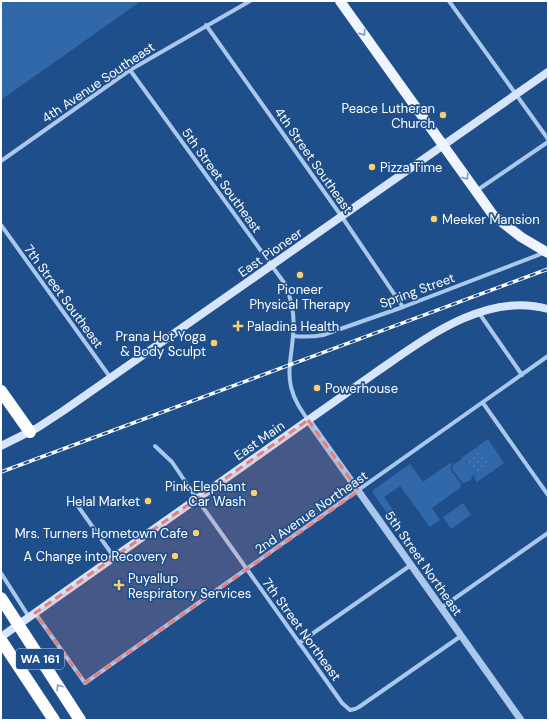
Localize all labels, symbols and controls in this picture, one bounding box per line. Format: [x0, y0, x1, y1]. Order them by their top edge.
one-way arrow [358, 28, 365, 35]
street label: 4th Avenue Southeast [39, 38, 158, 127]
place label: Peace Lutheran Church [342, 100, 435, 132]
street label: 4th Street Southeast [271, 104, 356, 216]
marker: Peace Lutheran Church [438, 110, 448, 120]
street label: 5th Street Southeast [178, 125, 265, 236]
place label: Pizza Time [380, 159, 442, 176]
marker: Pizza Time [367, 162, 377, 172]
one-way arrow [461, 173, 468, 180]
place label: Meeker Mansion [442, 211, 540, 228]
marker: Meeker Mansion [429, 214, 439, 224]
street label: East Pioneer [235, 224, 306, 281]
street label: 7th Street Southeast [20, 241, 107, 352]
street label: Spring Street [377, 269, 457, 312]
marker: Pioneer Physical Therapy [295, 270, 305, 280]
place label: Pioneer Physical Therapy [249, 281, 351, 313]
place label: Paladina Health [247, 318, 339, 335]
marker: Paladina Health [232, 320, 244, 332]
place label: Prana Hot Yoga & Body Sculpt [116, 328, 206, 360]
marker: Prana Hot Yoga & Body Sculpt [209, 338, 219, 348]
place label: Powerhouse [325, 380, 398, 397]
marker: Powerhouse [312, 383, 322, 393]
street label: East Main [231, 417, 288, 464]
street label: 2nd Avenue Northeast [252, 467, 371, 558]
place label: Pink Elephant Car Wash [165, 478, 246, 510]
marker: Pink Elephant Car Wash [249, 488, 259, 498]
place label: Helal Market [66, 493, 140, 510]
marker: Helal Market [143, 496, 153, 506]
street label: 5th Street Northeast [381, 508, 466, 619]
place label: Mrs. Turners Hometown Cafe [15, 525, 188, 542]
marker: Mrs. Turners Hometown Cafe [191, 528, 201, 538]
place label: A Change into Recovery [24, 548, 167, 565]
marker: A Change into Recovery [170, 551, 180, 561]
place label: Puyallup Respiratory Services [128, 570, 251, 602]
street label: 7th Street Northeast [259, 574, 345, 684]
marker: Puyallup Respiratory Services [113, 579, 125, 591]
road number: WA 161 [16, 649, 64, 669]
one-way arrow [56, 684, 64, 691]

